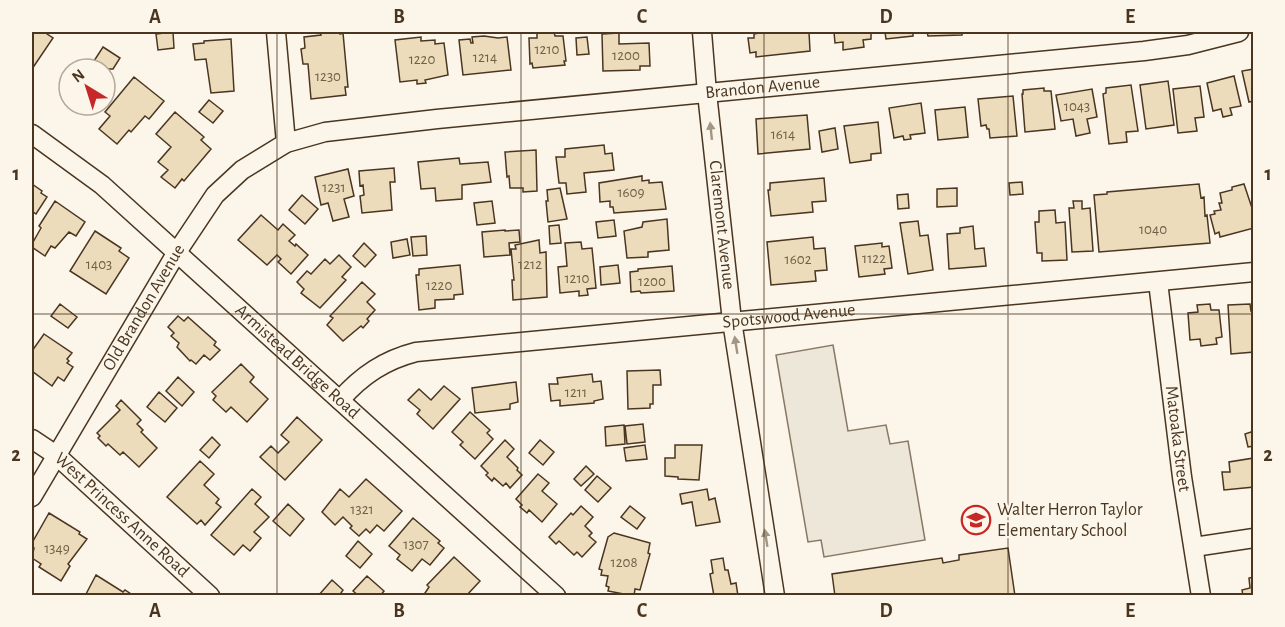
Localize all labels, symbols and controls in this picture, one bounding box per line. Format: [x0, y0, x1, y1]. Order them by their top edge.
text: A [149, 7, 161, 27]
text: B [393, 7, 405, 27]
text: C [637, 7, 648, 27]
text: D [879, 7, 893, 27]
text: E [1125, 7, 1135, 27]
house number: 1210 [534, 42, 560, 57]
house number: 1200 [612, 48, 640, 63]
house number: 1214 [473, 50, 497, 65]
house number: 1220 [409, 52, 435, 67]
north arrow [57, 57, 117, 117]
text: N [69, 66, 88, 86]
house number: 1230 [315, 69, 341, 84]
street label: Brandon Avenue [704, 73, 821, 102]
house number: 1043 [1064, 99, 1090, 114]
one-way arrow [706, 121, 716, 140]
house number: 1614 [771, 127, 795, 142]
street label: Claremont Avenue [705, 160, 737, 290]
text: 1 [12, 164, 20, 184]
text: 1 [1264, 164, 1272, 184]
house number: 1231 [322, 180, 346, 195]
house number: 1609 [617, 185, 645, 200]
house number: 1040 [1139, 222, 1167, 237]
street label: Old Brandon Avenue [100, 241, 188, 374]
house number: 1122 [862, 251, 886, 266]
house number: 1602 [785, 252, 812, 267]
house number: 1403 [86, 257, 112, 272]
house number: 1212 [518, 257, 542, 272]
house number: 1210 [564, 271, 590, 286]
house number: 1200 [638, 274, 666, 289]
house number: 1220 [426, 278, 452, 293]
street label: Armistead Bridge Road [232, 301, 363, 422]
street label: Spotswood Avenue [722, 301, 856, 332]
one-way arrow [731, 335, 740, 354]
house number: 1211 [565, 385, 587, 400]
street label: Matoaka Street [1162, 385, 1193, 493]
text: 2 [11, 445, 21, 465]
text: 2 [1263, 445, 1273, 465]
street label: West Princess Anne Road [51, 449, 192, 581]
place label: Walter Herron Taylor Elementary School [997, 501, 1143, 540]
house number: 1321 [350, 502, 374, 517]
school or university icon: Walter Herron Taylor Elementary School [960, 504, 992, 536]
one-way arrow [761, 528, 770, 547]
house number: 1307 [403, 537, 429, 552]
house number: 1349 [44, 541, 70, 556]
house number: 1208 [610, 555, 638, 570]
text: A [149, 601, 161, 621]
text: B [393, 601, 405, 621]
text: C [637, 601, 648, 621]
text: D [879, 601, 893, 621]
text: E [1125, 601, 1135, 621]

